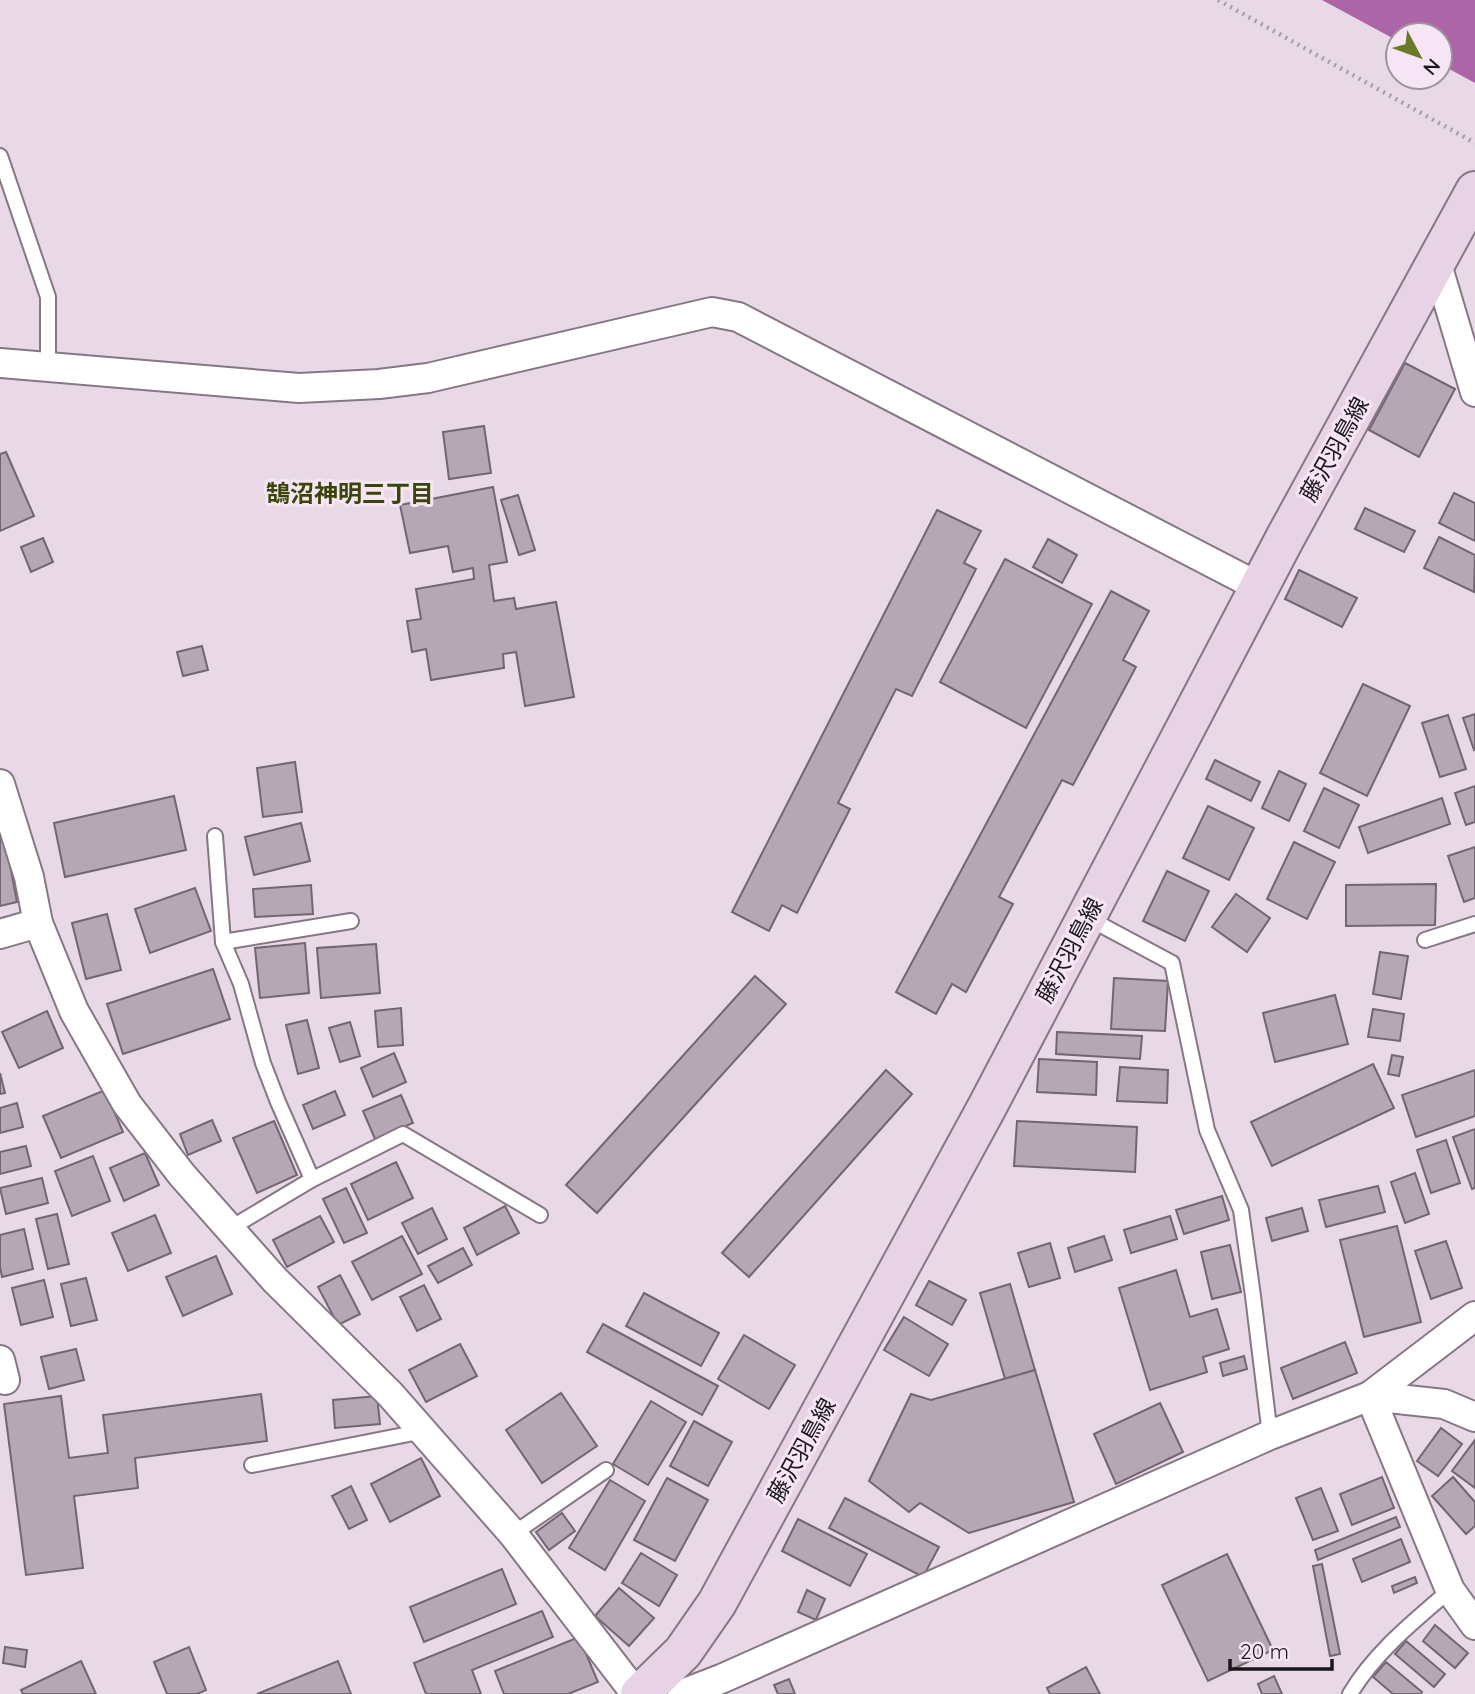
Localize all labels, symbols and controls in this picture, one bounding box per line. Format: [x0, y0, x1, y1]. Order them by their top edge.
north arrow [1384, 21, 1454, 91]
text: N [1418, 54, 1445, 80]
street label: 藤沢羽鳥線 [1293, 392, 1375, 506]
district label: 鵠沼神明三丁目 [266, 478, 434, 508]
street label: 藤沢羽鳥線 [1029, 892, 1109, 1008]
street label: 藤沢羽鳥線 [760, 1393, 842, 1507]
scale bar [1230, 1628, 1332, 1672]
text: 20 m [1240, 1638, 1289, 1664]

